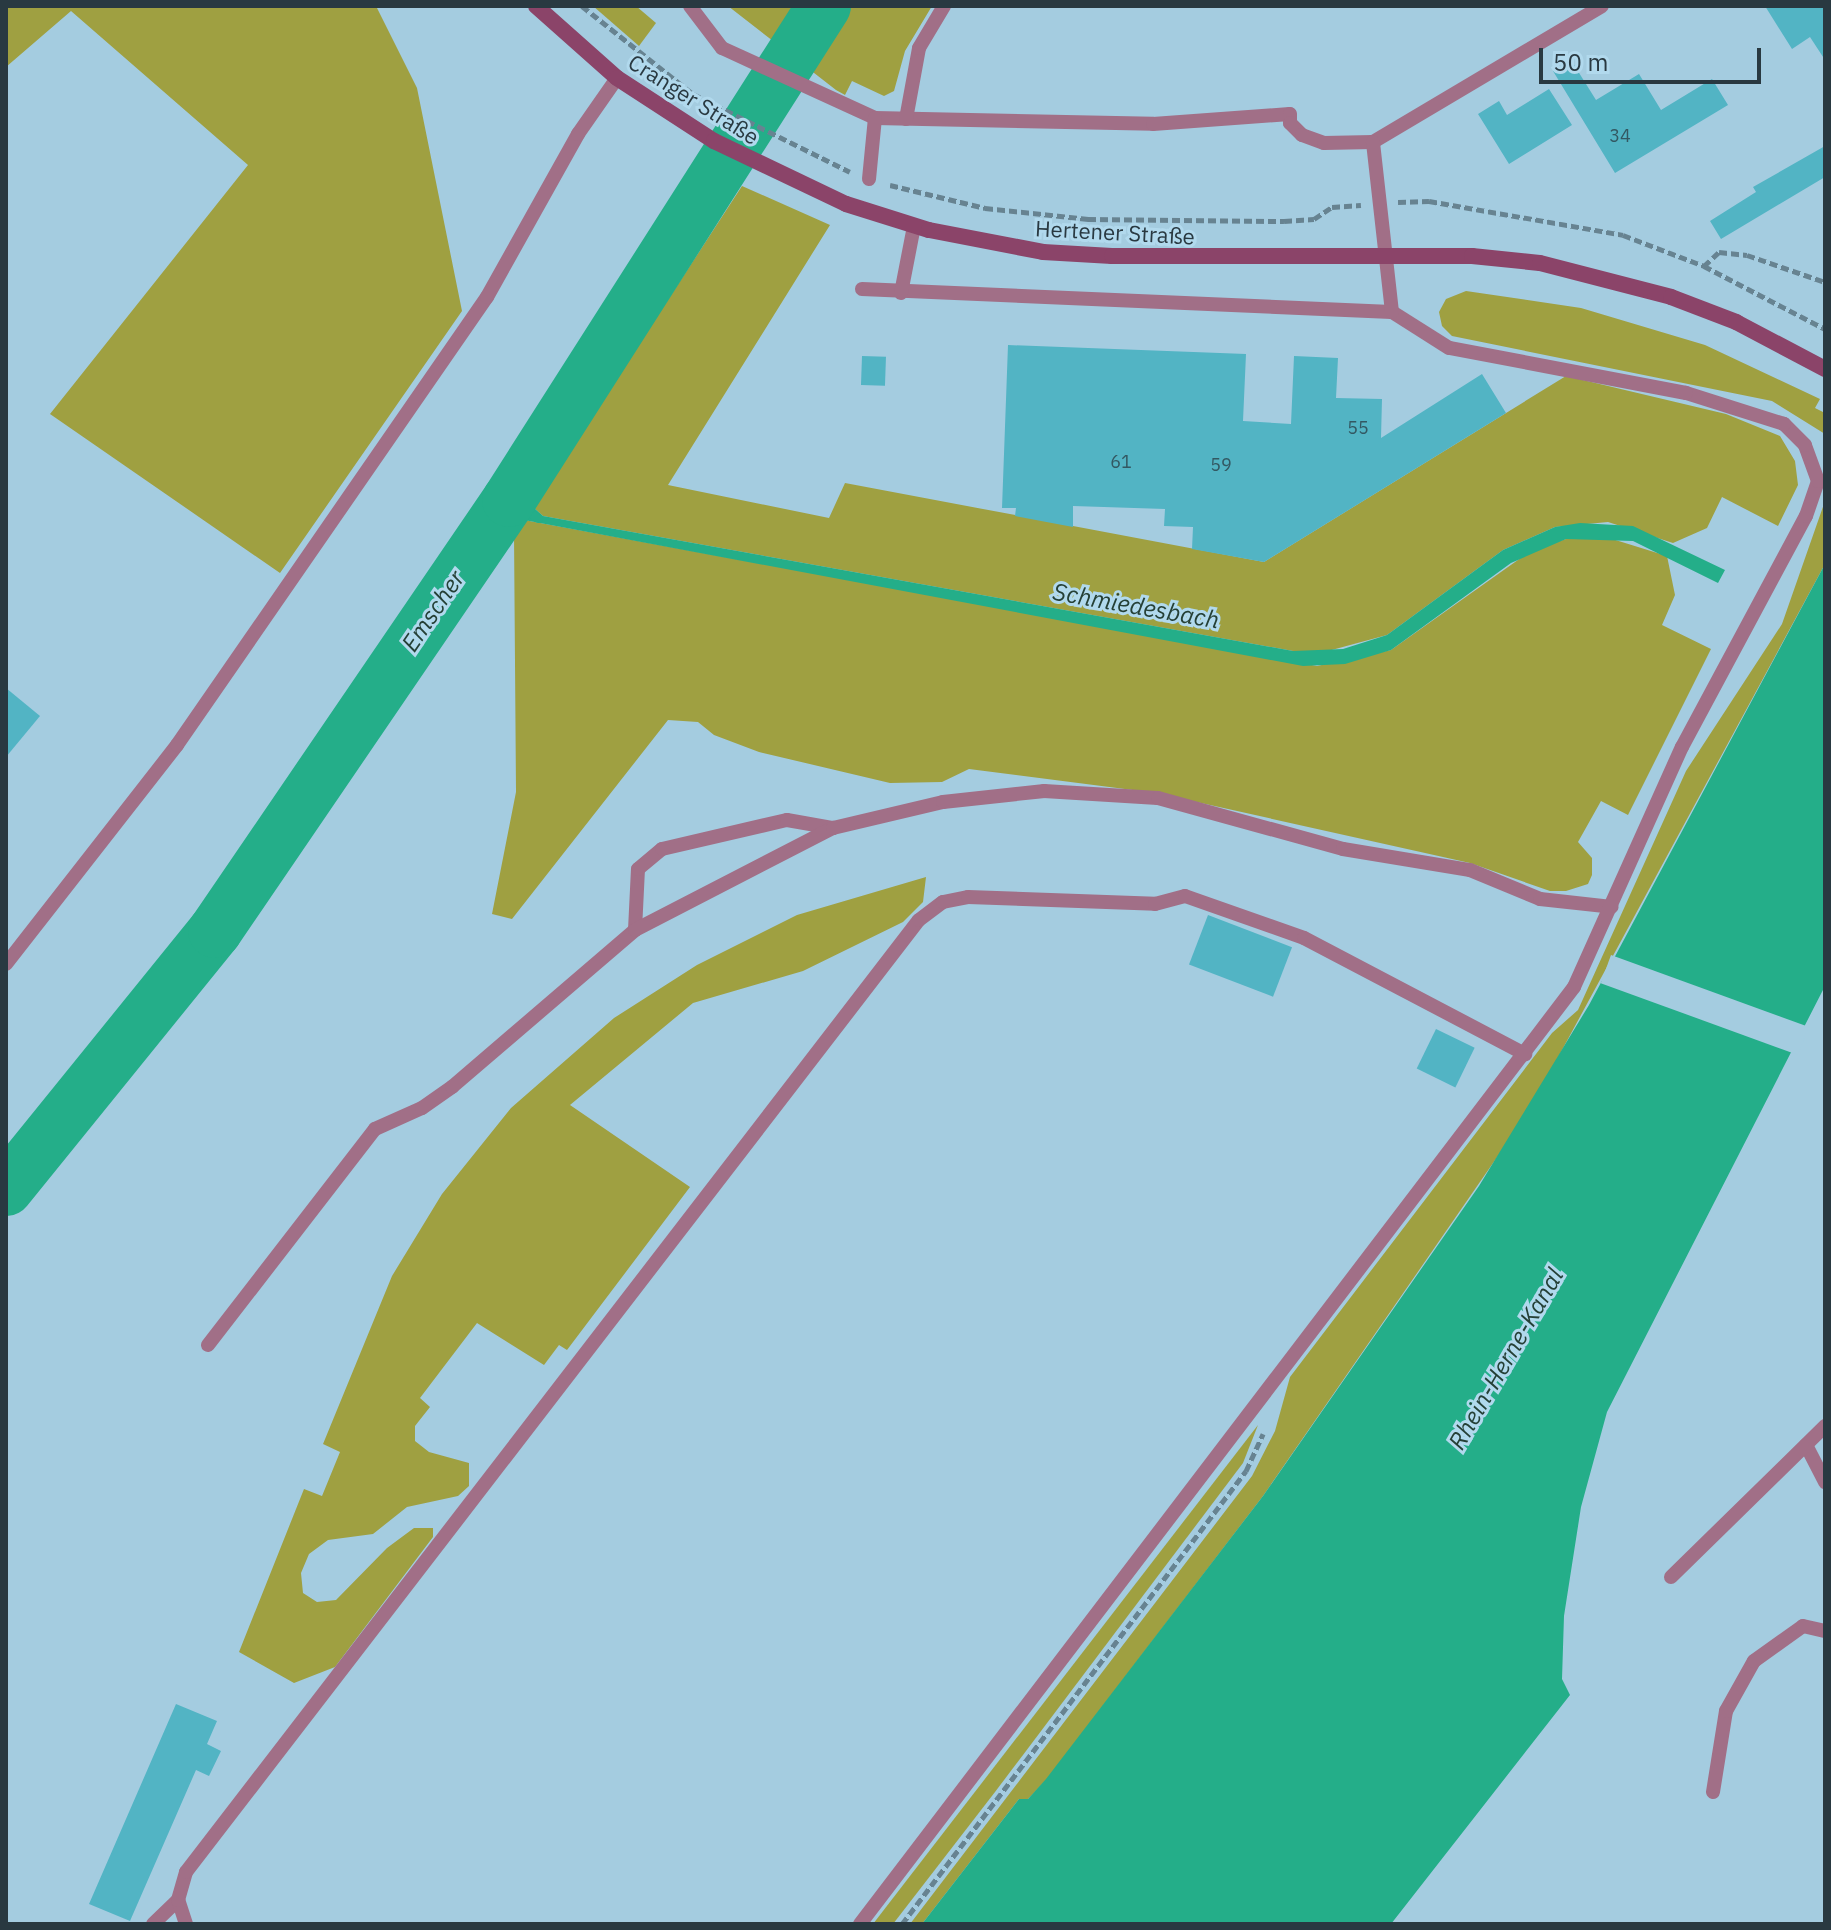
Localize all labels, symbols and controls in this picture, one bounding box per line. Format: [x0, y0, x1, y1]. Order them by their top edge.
scale bar [1543, 32, 1765, 82]
text: 50 m [1553, 46, 1608, 78]
street label: Cranger Straße [624, 48, 764, 150]
house number: 34 [1609, 125, 1631, 147]
street label: Hertener Straße [1035, 215, 1195, 249]
house number: 55 [1347, 417, 1369, 439]
house number: 61 [1110, 451, 1132, 473]
house number: 59 [1210, 454, 1232, 476]
water label: Emscher [395, 565, 471, 657]
water label: Schmiedesbach [1050, 577, 1222, 635]
water label: Rhein-Herne-Kanal [1442, 1263, 1570, 1455]

